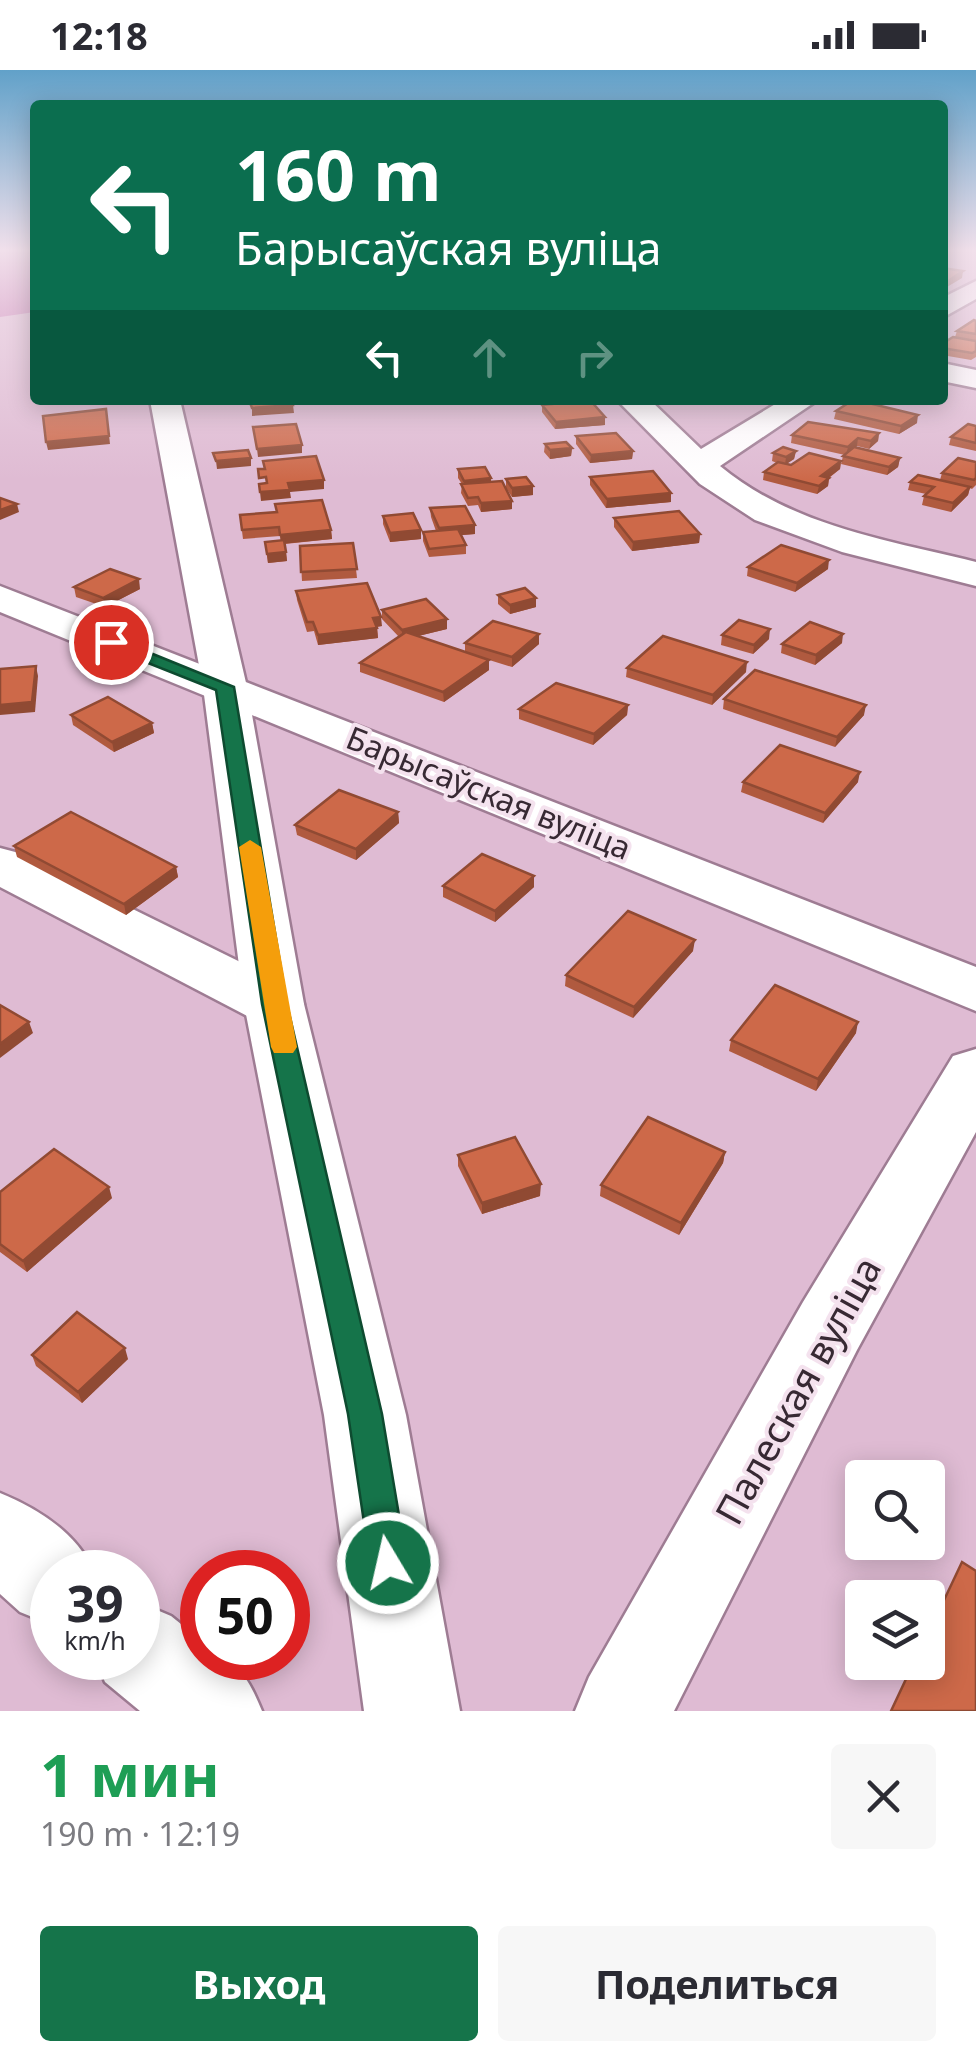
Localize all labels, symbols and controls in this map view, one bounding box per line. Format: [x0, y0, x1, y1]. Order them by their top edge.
text: 12:18 [50, 9, 148, 61]
text: 160 m [235, 126, 442, 222]
icon: left [70, 140, 200, 270]
text: Барысаўская вуліца [235, 217, 662, 278]
icon: left [357, 330, 412, 385]
icon: ahead [462, 330, 517, 385]
icon: right [567, 330, 622, 385]
pin [69, 600, 154, 685]
icon: arrive [84, 615, 139, 670]
street label: Барысаўская вуліца [340, 715, 638, 869]
street label: Палеская вуліца [702, 1247, 892, 1533]
map controls [845, 1460, 945, 1680]
button: search [845, 1460, 945, 1560]
position arrow [336, 1511, 440, 1615]
speed limit sign: 50 [180, 1550, 310, 1680]
text: 39 [66, 1569, 124, 1637]
button: layers [845, 1580, 945, 1680]
text: km/h [64, 1623, 126, 1657]
text: 1 мин [40, 1733, 220, 1815]
button: close [831, 1744, 936, 1849]
text: 190 m · 12:19 [40, 1812, 240, 1855]
button: Выход [40, 1926, 478, 2041]
button: Поделиться [498, 1926, 936, 2041]

